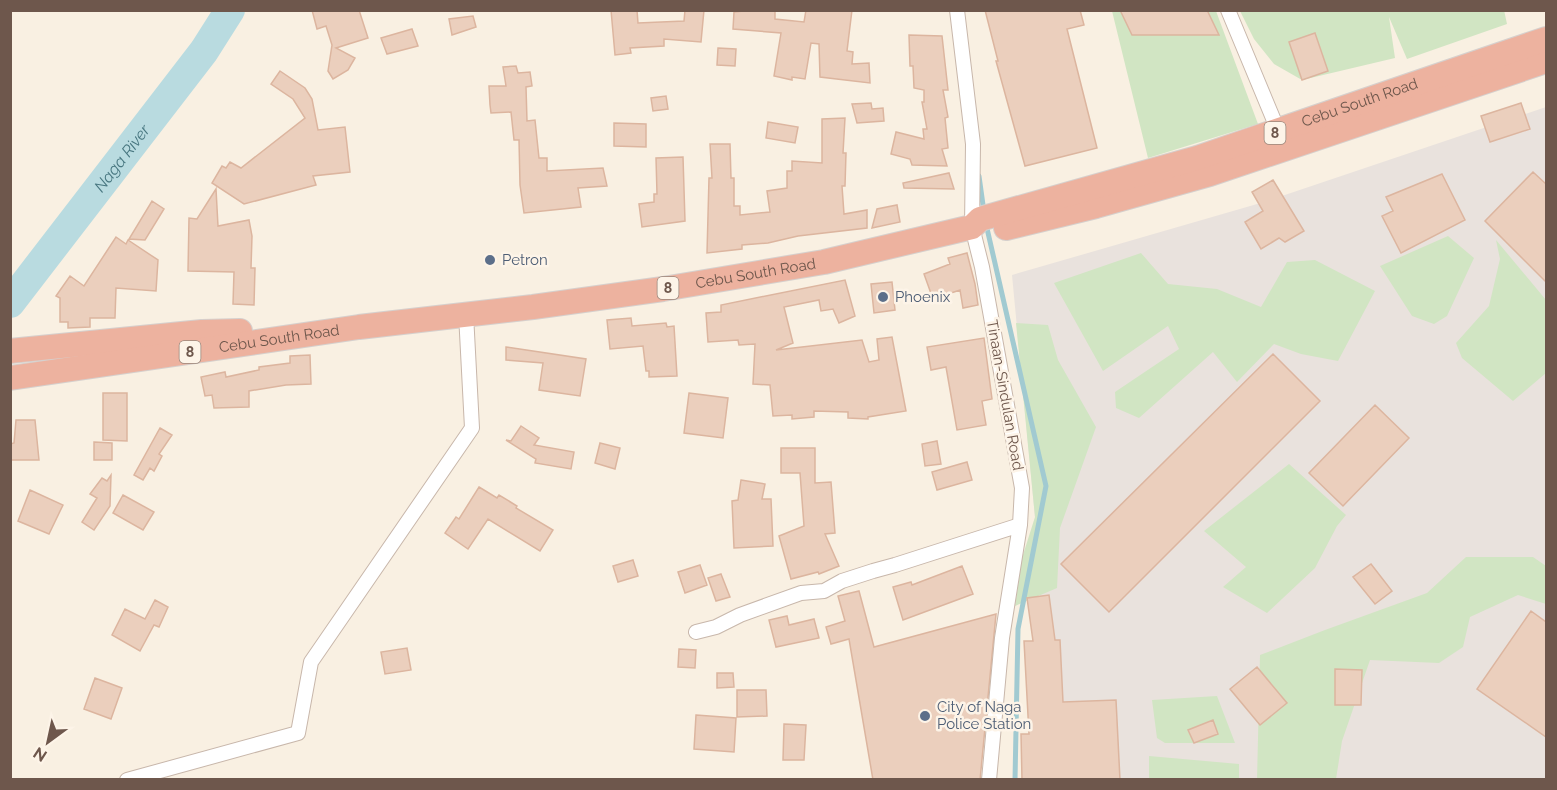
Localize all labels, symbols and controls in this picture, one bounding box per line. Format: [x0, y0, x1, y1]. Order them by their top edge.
street label: Cebu South Road [1299, 74, 1420, 131]
water label: Naga River [90, 120, 154, 195]
road number: 8 [1264, 122, 1286, 144]
place label: Petron [502, 251, 548, 269]
marker: Petron [483, 253, 497, 267]
street label: Cebu South Road [694, 255, 817, 292]
road number: 8 [658, 277, 678, 299]
place label: Phoenix [895, 288, 951, 306]
marker: Phoenix [876, 290, 890, 304]
street label: Tinaan-Sindulan Road [983, 318, 1027, 472]
street label: Cebu South Road [218, 321, 341, 356]
road number: 8 [180, 341, 201, 363]
place label: City of Naga Police Station [937, 698, 1031, 733]
marker: City of Naga Police Station [918, 709, 932, 723]
north arrow [18, 712, 78, 772]
text: N [30, 743, 50, 765]

